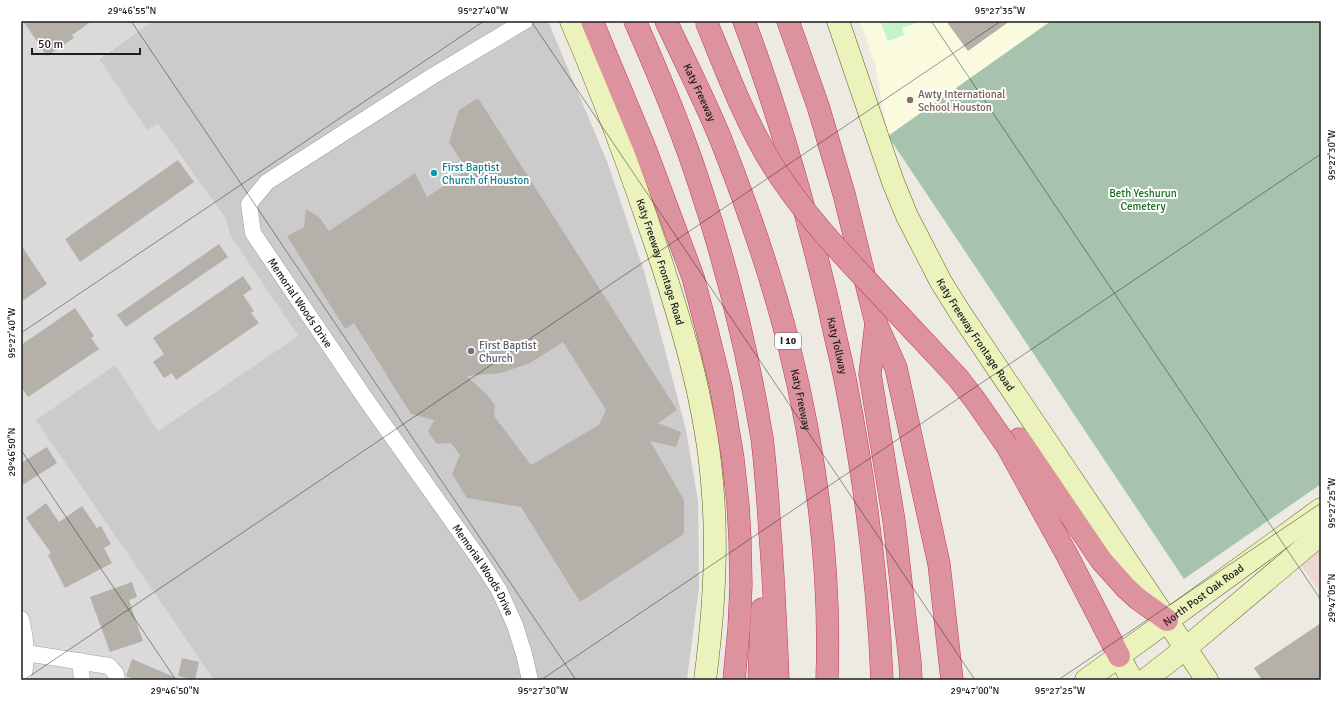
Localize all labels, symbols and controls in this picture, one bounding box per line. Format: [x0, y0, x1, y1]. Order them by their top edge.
text: 29°46'55"N [108, 5, 156, 17]
text: 95°27'40"W [458, 5, 509, 17]
text: 95°27'35"W [975, 5, 1026, 17]
scale bar [32, 30, 140, 56]
text: 50 m [38, 37, 63, 52]
street label: Katy Freeway [681, 61, 719, 124]
place label: Awty International School Houston [918, 88, 1006, 114]
marker: Awty International School Houston [905, 95, 915, 105]
text: 95°27'30"W [1326, 129, 1338, 180]
place label: First Baptist Church of Houston [442, 161, 529, 187]
marker: First Baptist Church of Houston [429, 168, 439, 178]
park label: Beth Yeshurun Cemetery [1109, 187, 1177, 213]
street label: Katy Freeway Frontage Road [634, 197, 687, 327]
street label: Memorial Woods Drive [265, 255, 335, 350]
street label: Katy Freeway Frontage Road [934, 276, 1017, 394]
text: 95°27'40"W [6, 307, 18, 358]
street label: Katy Tollway [825, 316, 851, 376]
road number: I 10 [775, 333, 801, 349]
place label: First Baptist Church [479, 339, 537, 365]
marker: First Baptist Church [466, 346, 476, 356]
street label: Katy Freeway [788, 368, 814, 432]
text: 29°46'50"N [6, 428, 18, 476]
text: 95°27'25"W [1326, 477, 1338, 528]
street label: Memorial Woods Drive [450, 521, 516, 618]
street label: North Post Oak Road [1160, 561, 1246, 628]
text: 29°47'05"N [1326, 574, 1338, 622]
text: 29°46'50"N [151, 685, 199, 697]
text: 95°27'30"W [518, 685, 569, 697]
text: 29°47'00"N [951, 685, 999, 697]
text: 95°27'25"W [1035, 685, 1086, 697]

